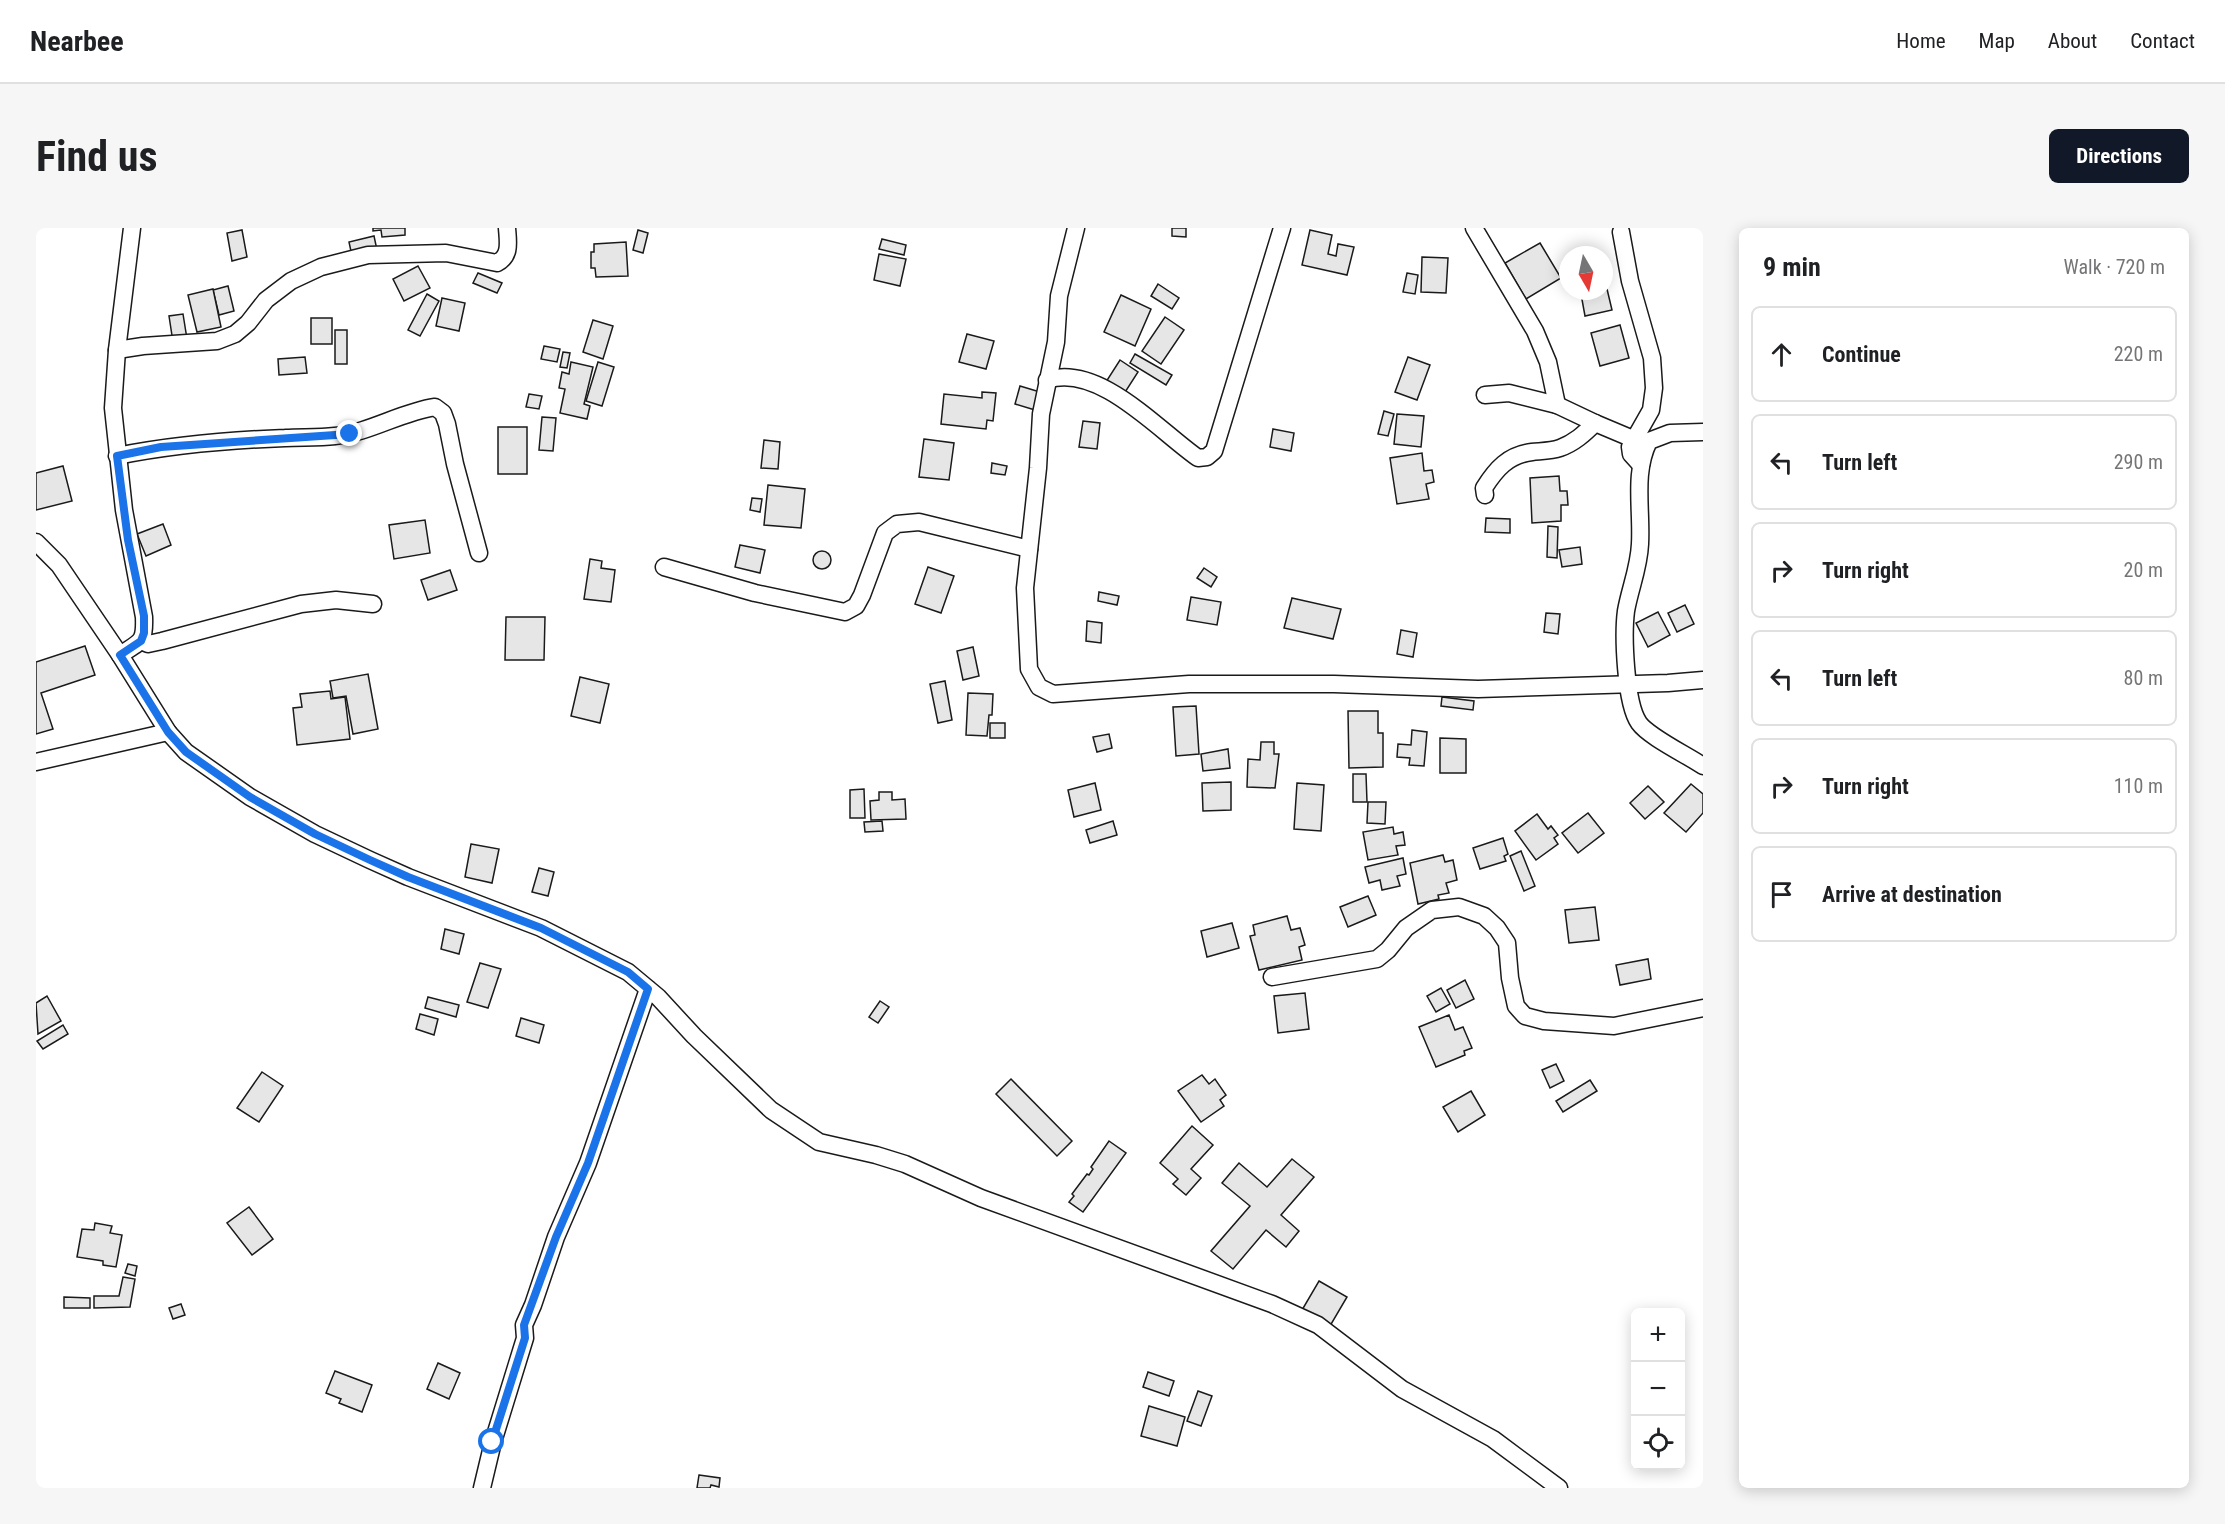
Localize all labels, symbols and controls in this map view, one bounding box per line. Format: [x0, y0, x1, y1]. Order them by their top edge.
text: Nearbee [30, 25, 124, 58]
text: Home [1896, 29, 1946, 53]
text: Map [1979, 29, 2015, 53]
text: About [2048, 29, 2097, 53]
text: Contact [2130, 29, 2195, 53]
button: Directions [2049, 129, 2189, 183]
text: Find us [36, 132, 157, 181]
north arrow [1559, 246, 1613, 300]
text: 9 min [1763, 252, 1821, 282]
text: Walk · 720 m [2064, 255, 2165, 279]
icon: ahead [1765, 338, 1798, 371]
text: Continue [1822, 342, 1901, 367]
text: 220 m [2114, 342, 2163, 366]
route end [336, 420, 362, 446]
icon: left [1765, 446, 1798, 479]
text: Turn left [1822, 450, 1897, 475]
text: 290 m [2114, 450, 2163, 474]
icon: right [1765, 554, 1798, 587]
text: Turn right [1822, 558, 1909, 583]
text: 20 m [2124, 558, 2163, 582]
icon: left [1765, 662, 1798, 695]
text: Turn left [1822, 666, 1897, 691]
text: 80 m [2124, 666, 2163, 690]
icon: right [1765, 770, 1798, 803]
text: Turn right [1822, 774, 1909, 799]
text: 110 m [2114, 774, 2163, 798]
icon: arrive [1765, 878, 1798, 911]
text: Arrive at destination [1822, 882, 2002, 907]
map controls [1631, 1308, 1685, 1470]
button: + [1631, 1308, 1685, 1362]
button: − [1631, 1362, 1685, 1416]
button: locate [1631, 1416, 1685, 1470]
route start [478, 1428, 504, 1454]

